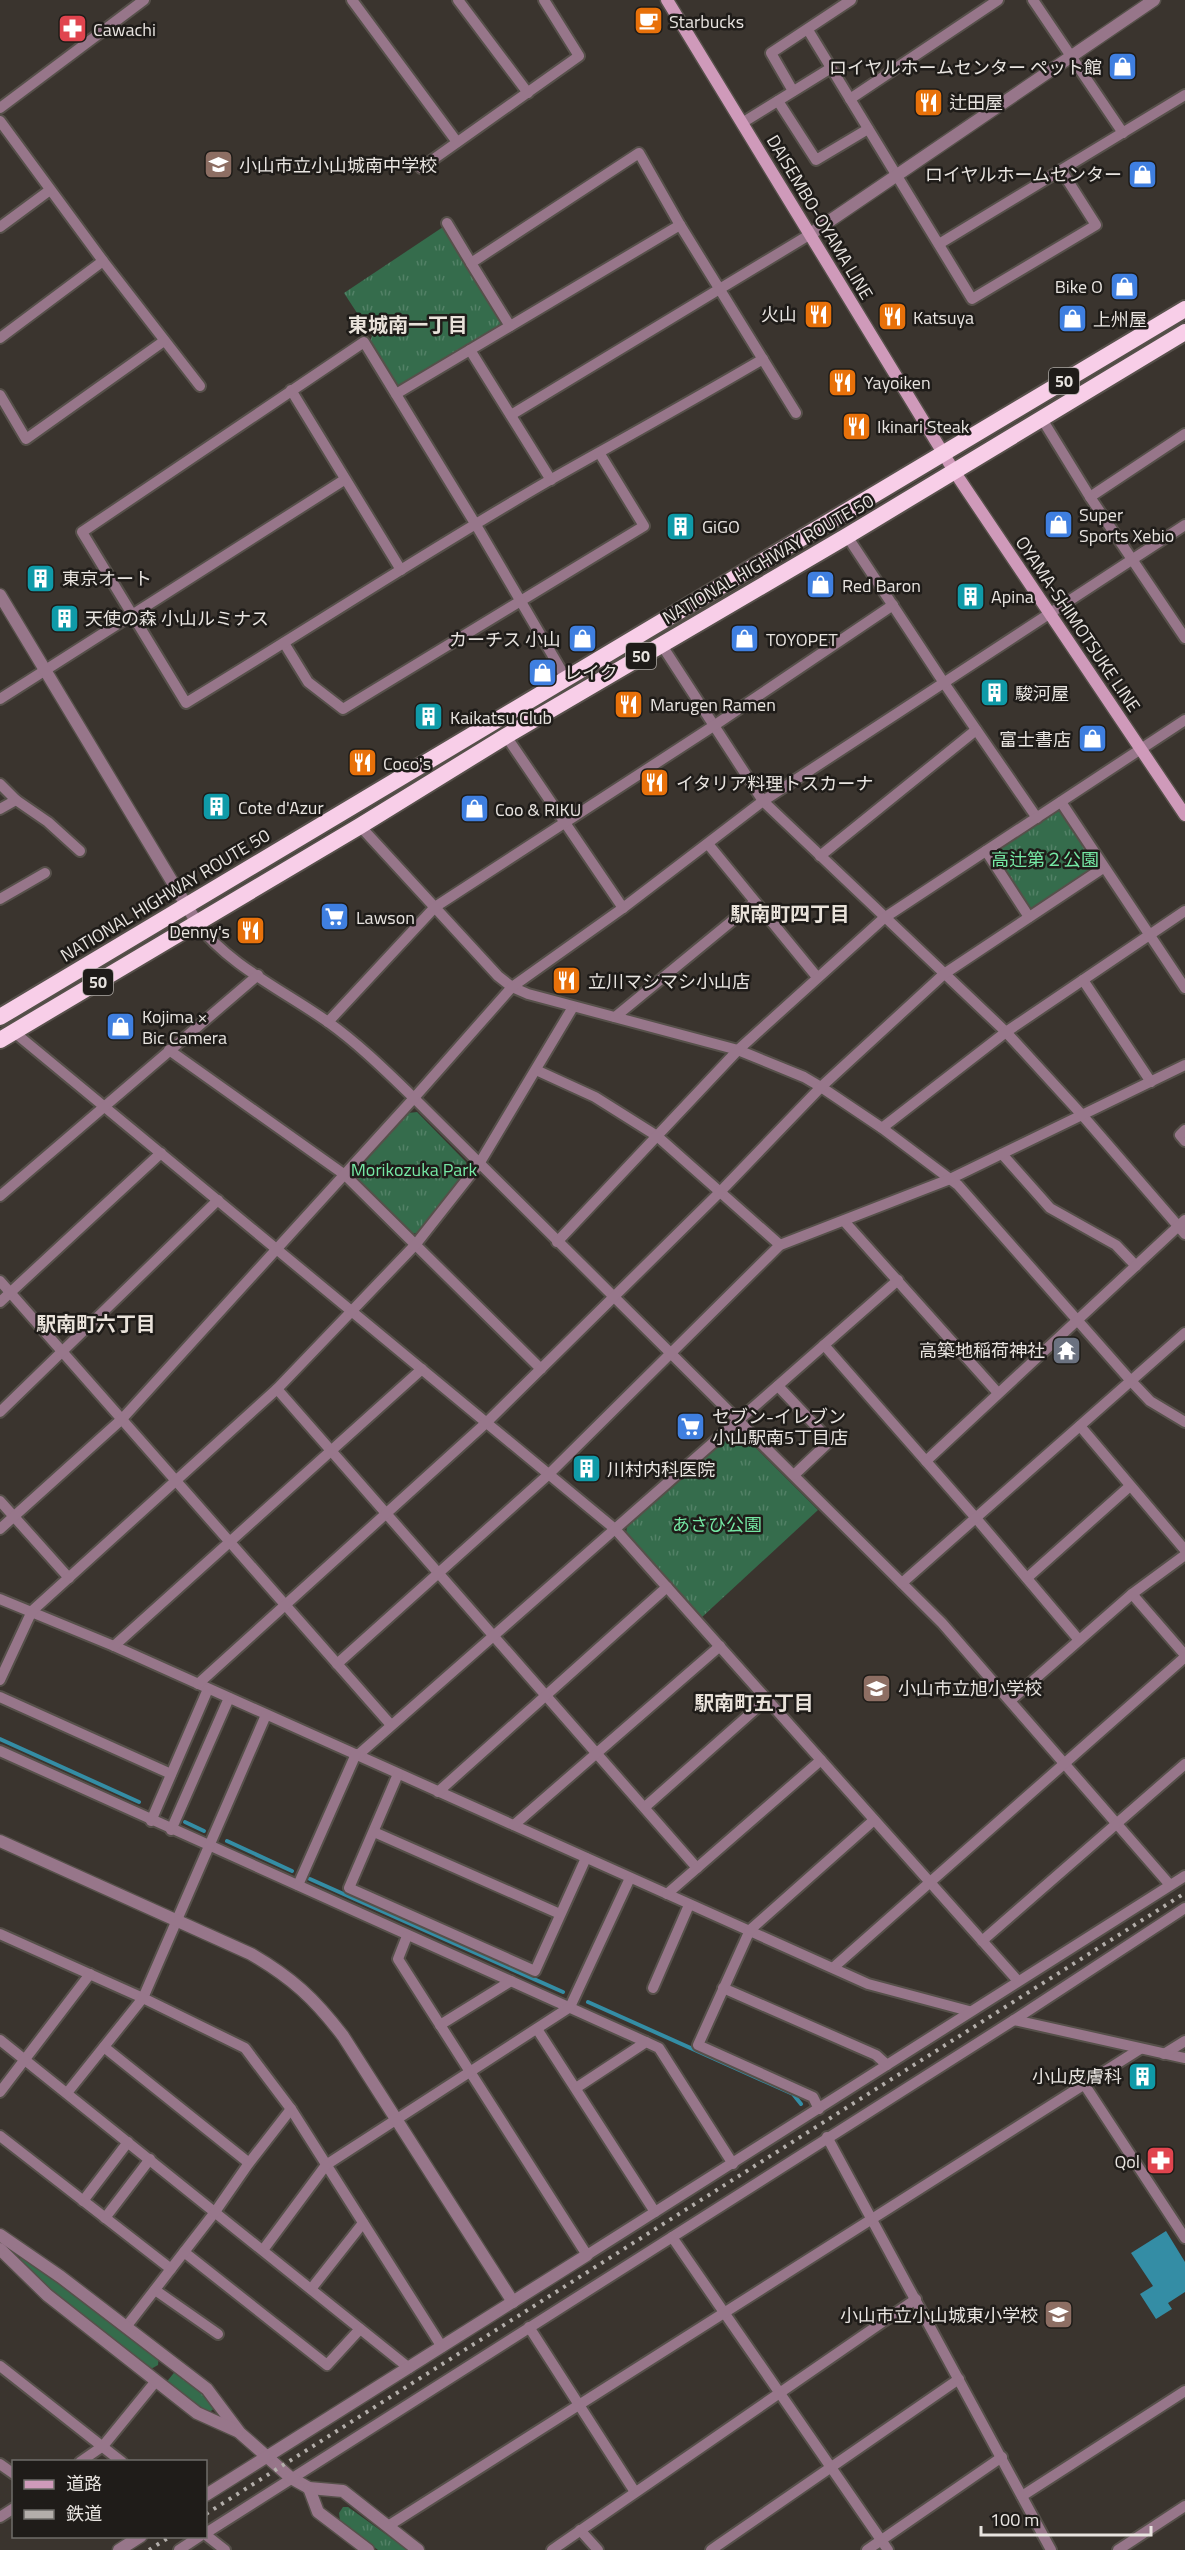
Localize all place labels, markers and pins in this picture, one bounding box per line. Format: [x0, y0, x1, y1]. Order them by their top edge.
cafe icon: Starbucks [632, 5, 664, 37]
place label: Starbucks [669, 8, 744, 35]
pharmacy icon: Cawachi [56, 13, 88, 45]
place label: Cawachi [93, 16, 156, 43]
shop icon: ロイヤルホームセンター ペット館 [1107, 51, 1139, 83]
place label: ロイヤルホームセンター ペット館 [829, 54, 1102, 81]
restaurant icon: 辻田屋 [912, 86, 944, 118]
place label: 辻田屋 [949, 89, 1003, 116]
school or university icon: 小山市立小山城南中学校 [202, 149, 234, 181]
place label: 小山市立小山城南中学校 [239, 152, 437, 179]
shop icon: ロイヤルホームセンター [1127, 158, 1159, 190]
place label: ロイヤルホームセンター [925, 161, 1122, 188]
shop icon: Bike O [1108, 270, 1140, 302]
place label: Bike O [1055, 273, 1103, 300]
restaurant icon: 火山 [802, 298, 834, 330]
place label: 火山 [761, 301, 797, 328]
restaurant icon: Katsuya [876, 301, 908, 333]
shop icon: 上州屋 [1056, 303, 1088, 335]
place label: Katsuya [913, 304, 974, 331]
place label: 上州屋 [1093, 306, 1147, 333]
restaurant icon: Yayoiken [827, 366, 859, 398]
place label: Yayoiken [864, 369, 931, 396]
restaurant icon: Ikinari Steak [840, 410, 872, 442]
place label: Ikinari Steak [877, 413, 970, 440]
place label: Super Sports Xebio [1079, 501, 1174, 549]
shop icon: Super Sports Xebio [1042, 508, 1074, 540]
building icon: GiGO [665, 510, 697, 542]
place label: GiGO [702, 513, 740, 540]
building icon: 東京オート [25, 562, 57, 594]
place label: 東京オート [62, 565, 152, 592]
shop icon: Red Baron [805, 569, 837, 601]
place label: Red Baron [842, 572, 921, 599]
building icon: Apina [954, 580, 986, 612]
place label: Apina [991, 583, 1034, 610]
building icon: 天使の森 小山ルミナス [48, 602, 80, 634]
place label: 天使の森 小山ルミナス [85, 605, 269, 632]
shop icon: カーチス 小山 [566, 623, 598, 655]
shop icon: TOYOPET [729, 623, 761, 655]
place label: カーチス 小山 [449, 626, 561, 653]
place label: TOYOPET [766, 626, 838, 653]
shop icon: レイク [527, 656, 559, 688]
place label: レイク [564, 659, 618, 686]
building icon: 駿河屋 [978, 677, 1010, 709]
place label: 駿河屋 [1015, 680, 1069, 707]
restaurant icon: Marugen Ramen [613, 688, 645, 720]
place label: Marugen Ramen [650, 691, 776, 718]
building icon: Kaikatsu Club [413, 701, 445, 733]
place label: Kaikatsu Club [450, 704, 552, 731]
shop icon: 富士書店 [1076, 723, 1108, 755]
place label: 富士書店 [999, 726, 1071, 753]
restaurant icon: Coco's [346, 747, 378, 779]
place label: Coco's [383, 750, 431, 777]
restaurant icon: イタリア料理トスカーナ [639, 767, 671, 799]
place label: イタリア料理トスカーナ [676, 770, 873, 797]
building icon: Cote d'Azur [201, 791, 233, 823]
shop icon: Coo & RIKU [458, 793, 490, 825]
place label: Cote d'Azur [238, 794, 324, 821]
place label: Coo & RIKU [495, 796, 581, 823]
supermarket icon: Lawson [319, 901, 351, 933]
place label: Lawson [356, 904, 415, 931]
restaurant icon: Denny's [235, 915, 267, 947]
place label: Denny's [169, 918, 230, 945]
restaurant icon: 立川マシマシ小山店 [551, 965, 583, 997]
place label: 立川マシマシ小山店 [588, 968, 750, 995]
place label: Kojima × Bic Camera [142, 1003, 227, 1051]
shop icon: Kojima × Bic Camera [105, 1010, 137, 1042]
temple icon: 高築地稲荷神社 [1050, 1334, 1082, 1366]
place label: 高築地稲荷神社 [919, 1337, 1045, 1364]
place label: セブン-イレブン 小山駅南5丁目店 [712, 1403, 848, 1451]
supermarket icon: セブン-イレブン 小山駅南5丁目店 [675, 1410, 707, 1442]
building icon: 川村内科医院 [570, 1453, 602, 1485]
place label: 川村内科医院 [607, 1456, 715, 1483]
school or university icon: 小山市立旭小学校 [861, 1672, 893, 1704]
place label: 小山市立旭小学校 [898, 1675, 1042, 1702]
building icon: 小山皮膚科 [1127, 2060, 1159, 2092]
place label: 小山皮膚科 [1032, 2063, 1122, 2090]
pharmacy icon: Qol [1145, 2145, 1177, 2177]
place label: Qol [1114, 2148, 1140, 2175]
school or university icon: 小山市立小山城東小学校 [1043, 2299, 1075, 2331]
place label: 小山市立小山城東小学校 [840, 2302, 1038, 2329]

